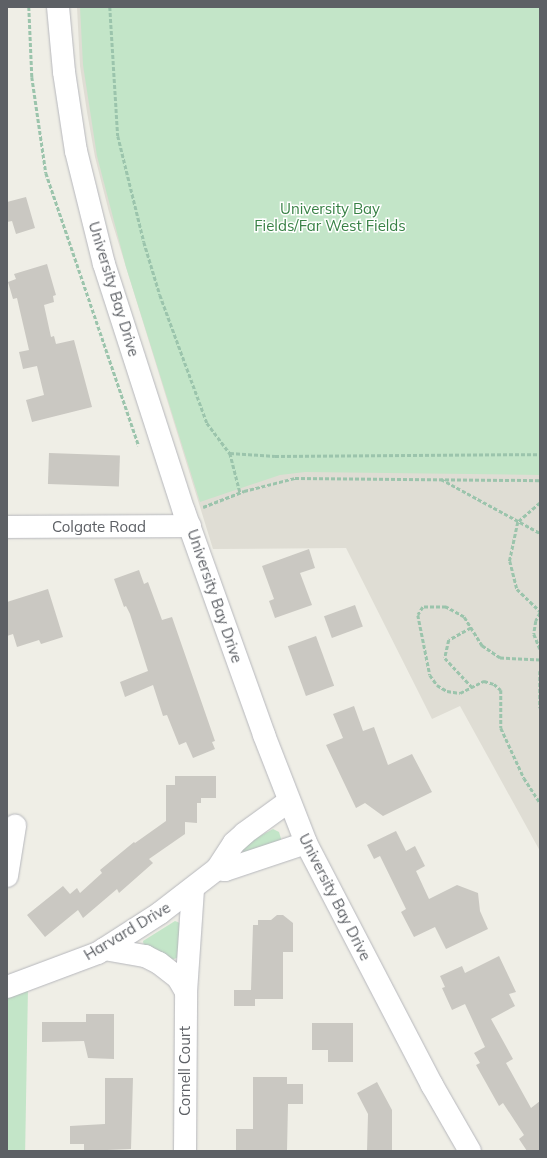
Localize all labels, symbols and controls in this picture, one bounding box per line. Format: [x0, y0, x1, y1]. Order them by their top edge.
park label: University Bay Fields/Far West Fields [254, 199, 406, 234]
street label: University Bay Drive [85, 219, 143, 359]
street label: Colgate Road [52, 518, 146, 536]
street label: University Bay Drive [184, 527, 246, 665]
street label: University Bay Drive [295, 830, 375, 964]
street label: Harvard Drive [80, 898, 174, 964]
street label: Cornell Court [176, 1026, 194, 1116]

